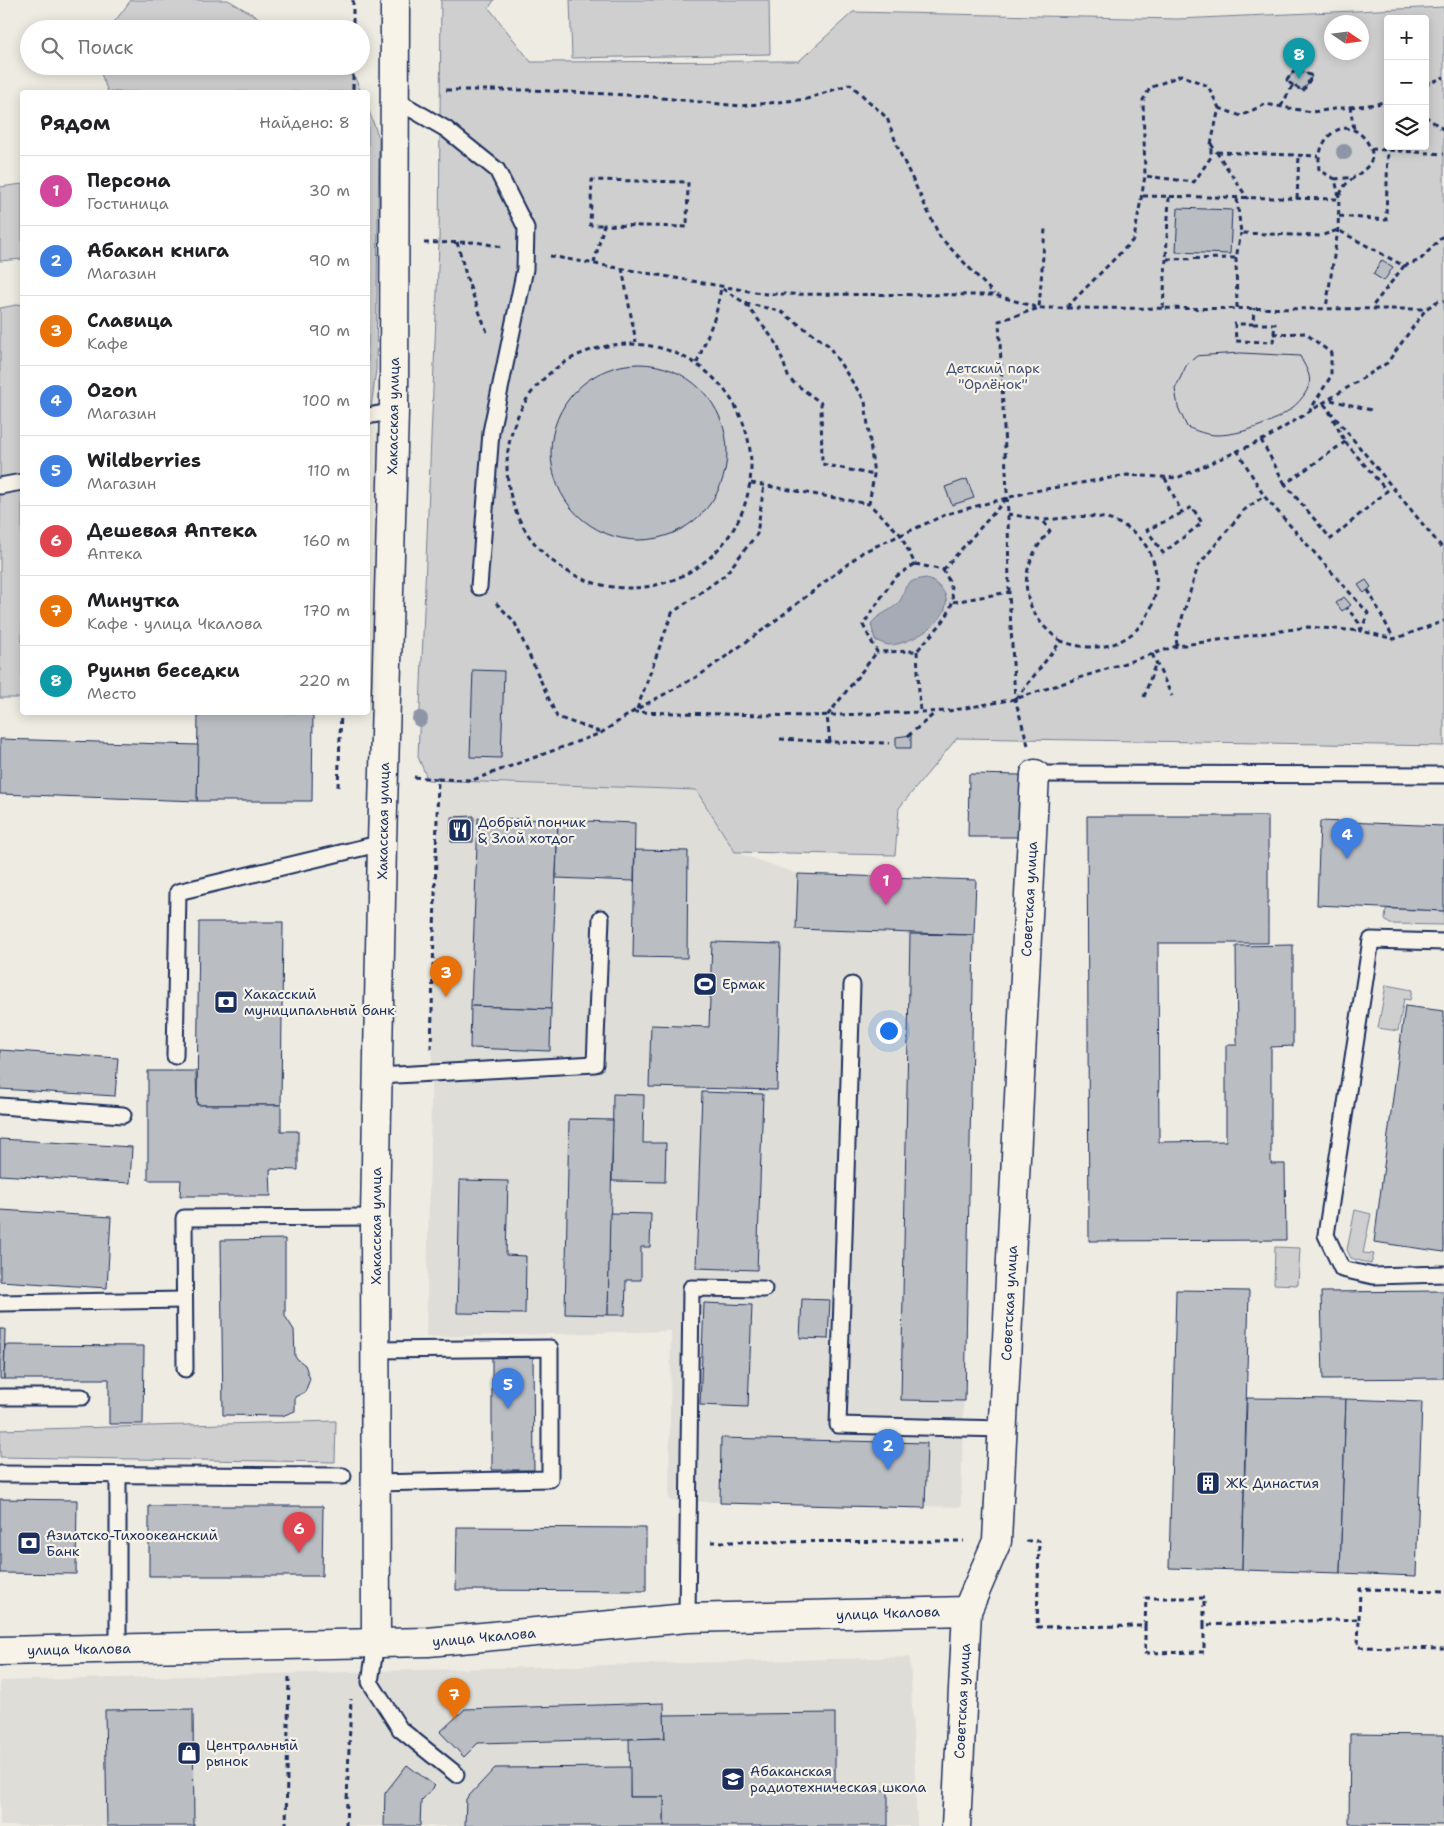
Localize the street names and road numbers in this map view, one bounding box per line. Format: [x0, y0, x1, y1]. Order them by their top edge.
street label: Хакасская улица [383, 357, 403, 475]
street label: Хакасская улица [373, 762, 393, 880]
street label: Советская улица [1017, 840, 1041, 957]
street label: Хакасская улица [367, 1167, 385, 1285]
street label: Советская улица [997, 1244, 1021, 1361]
street label: улица Чкалова [836, 1602, 940, 1624]
street label: улица Чкалова [432, 1623, 537, 1650]
street label: улица Чкалова [27, 1639, 131, 1659]
street label: Советская улица [950, 1642, 974, 1759]

